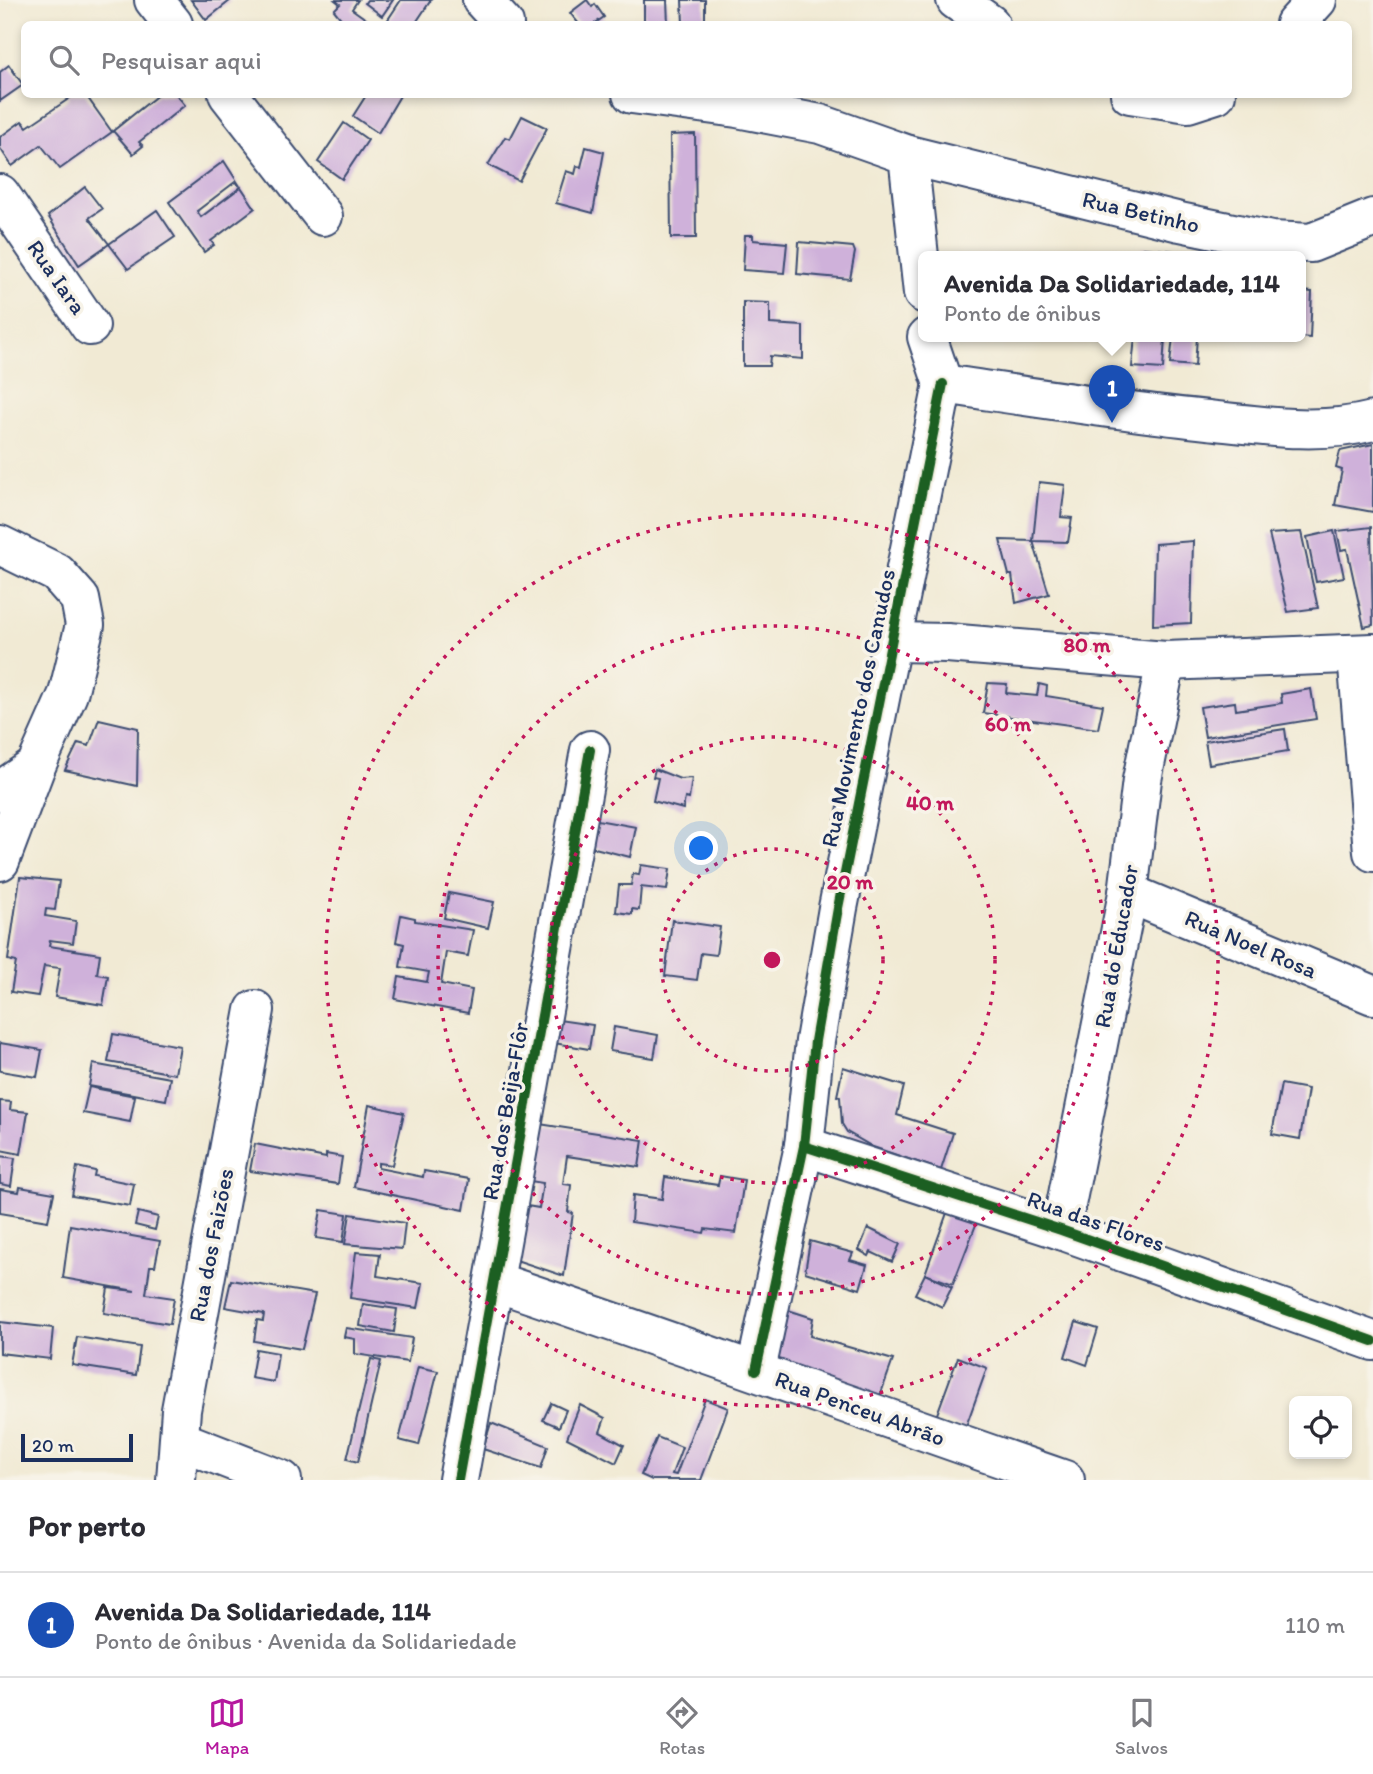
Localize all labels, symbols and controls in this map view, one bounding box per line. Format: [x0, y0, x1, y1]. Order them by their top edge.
search box [21, 21, 1352, 98]
icon: search [45, 41, 83, 79]
text: Pesquisar aqui [101, 44, 262, 76]
street label: Rua Betinho [1080, 185, 1202, 239]
street label: Rua Iara [21, 234, 93, 320]
popup [918, 251, 1306, 342]
text: Avenida Da Solidariedade, 114 [944, 267, 1280, 299]
text: Ponto de ônibus [944, 299, 1101, 327]
pin: 1 [1089, 365, 1135, 423]
street label: Rua Movimento dos Canudos [815, 566, 901, 850]
text: 80 m [1064, 632, 1111, 657]
text: 60 m [985, 711, 1032, 736]
text: 40 m [906, 790, 954, 815]
your location [684, 831, 718, 865]
street label: Rua do Educador [1088, 862, 1144, 1030]
text: 20 m [827, 869, 874, 894]
street label: Rua Noel Rosa [1181, 904, 1321, 984]
centre of rings [760, 948, 784, 972]
street label: Rua dos Beija-Flôr [476, 1019, 534, 1202]
street label: Rua dos Faizões [182, 1166, 240, 1324]
street label: Rua das Flores [1024, 1184, 1168, 1258]
street label: Rua Penceu Abrão [771, 1364, 949, 1452]
map controls [1289, 1396, 1352, 1459]
button: locate [1289, 1396, 1352, 1459]
scale bar [21, 1431, 133, 1463]
text: 20 m [32, 1434, 74, 1457]
text: Por perto [28, 1507, 146, 1544]
text: Avenida Da Solidariedade, 114 [95, 1595, 431, 1627]
text: 1 [46, 1611, 56, 1639]
text: 110 m [1285, 1611, 1345, 1639]
text: Ponto de ônibus · Avenida da Solidariedade [95, 1627, 517, 1655]
tab: Mapa [205, 1694, 249, 1759]
tab: Rotas [659, 1694, 705, 1759]
tab: Salvos [1115, 1694, 1168, 1759]

